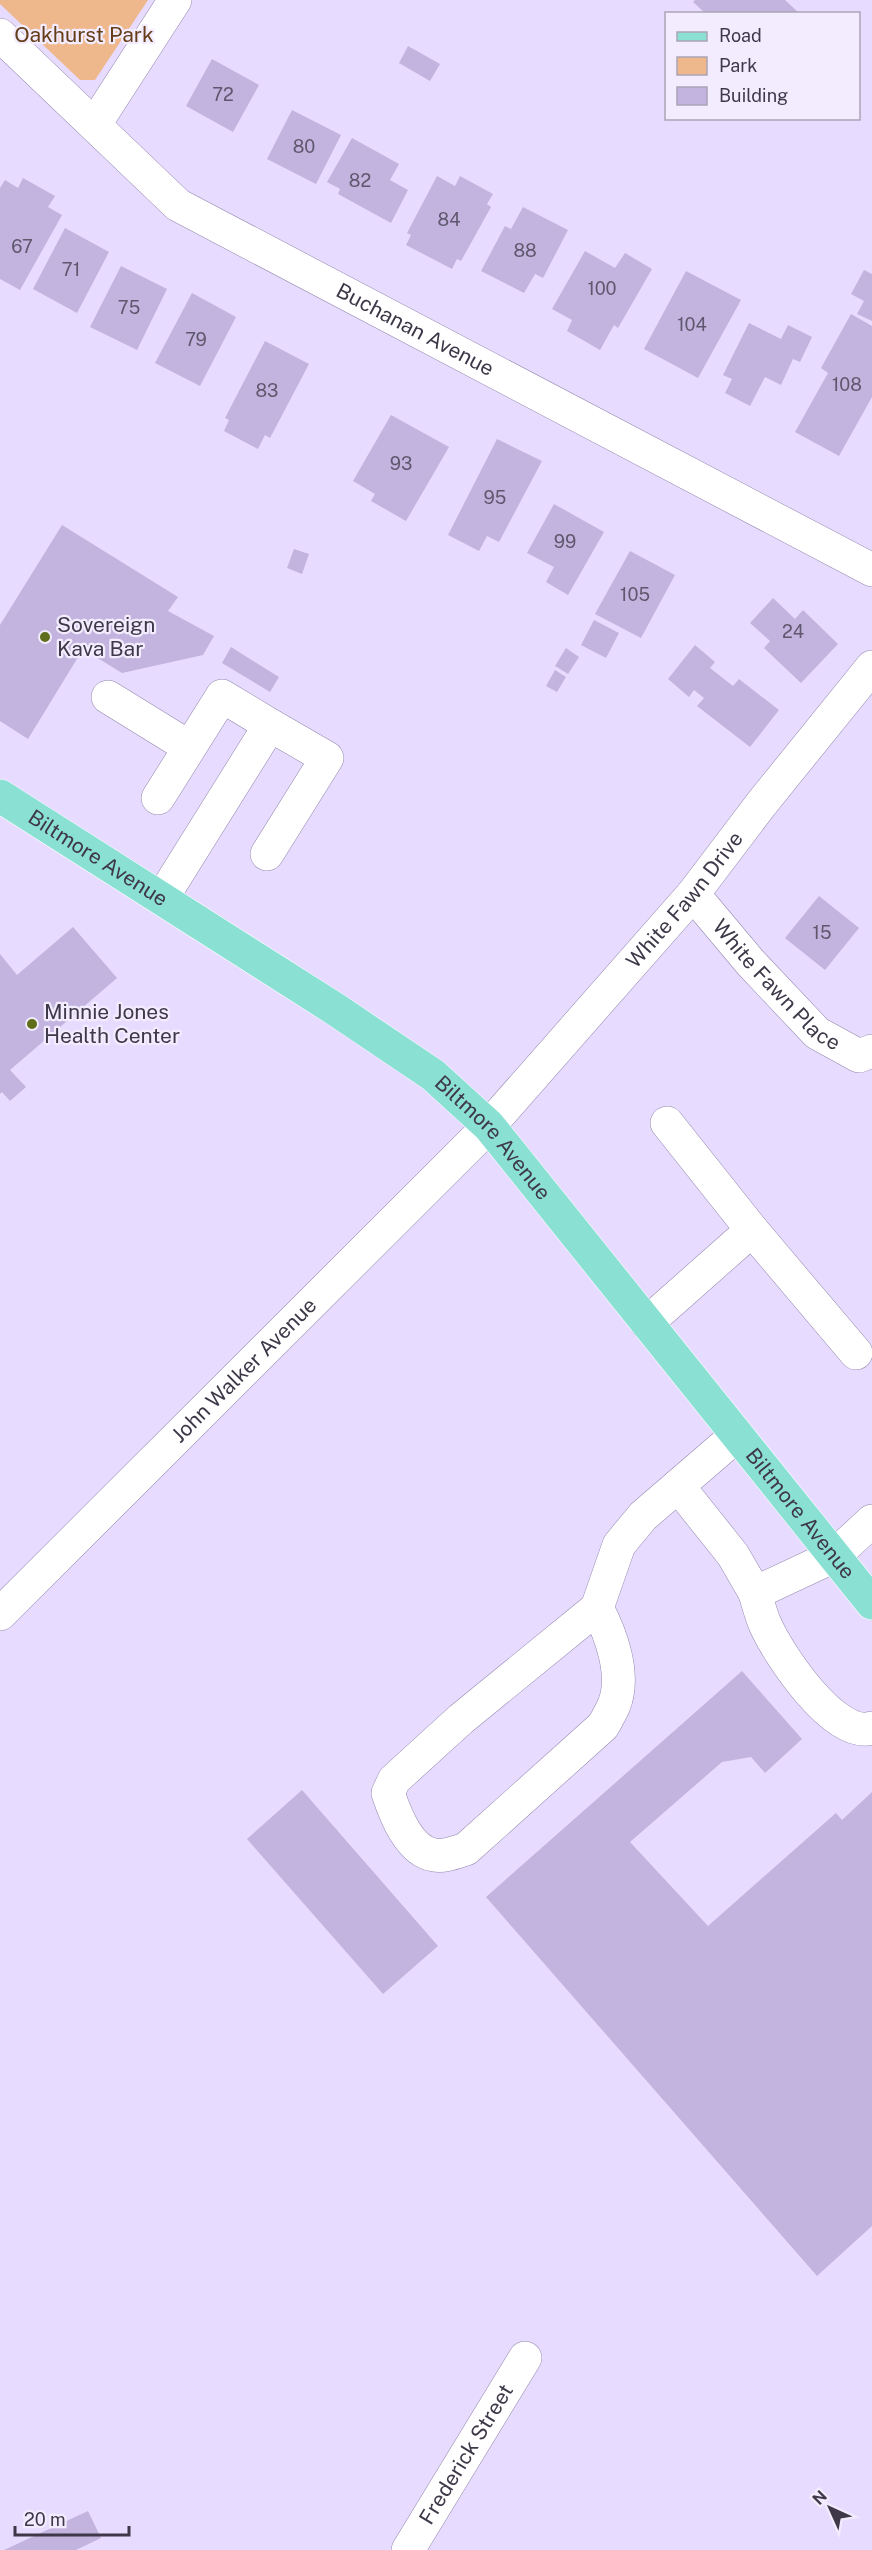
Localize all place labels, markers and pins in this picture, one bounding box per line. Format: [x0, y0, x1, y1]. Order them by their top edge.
place label: Sovereign Kava Bar [57, 612, 155, 661]
marker: Sovereign Kava Bar [38, 630, 52, 644]
place label: Minnie Jones Health Center [44, 999, 180, 1048]
marker: Minnie Jones Health Center [25, 1017, 39, 1031]

